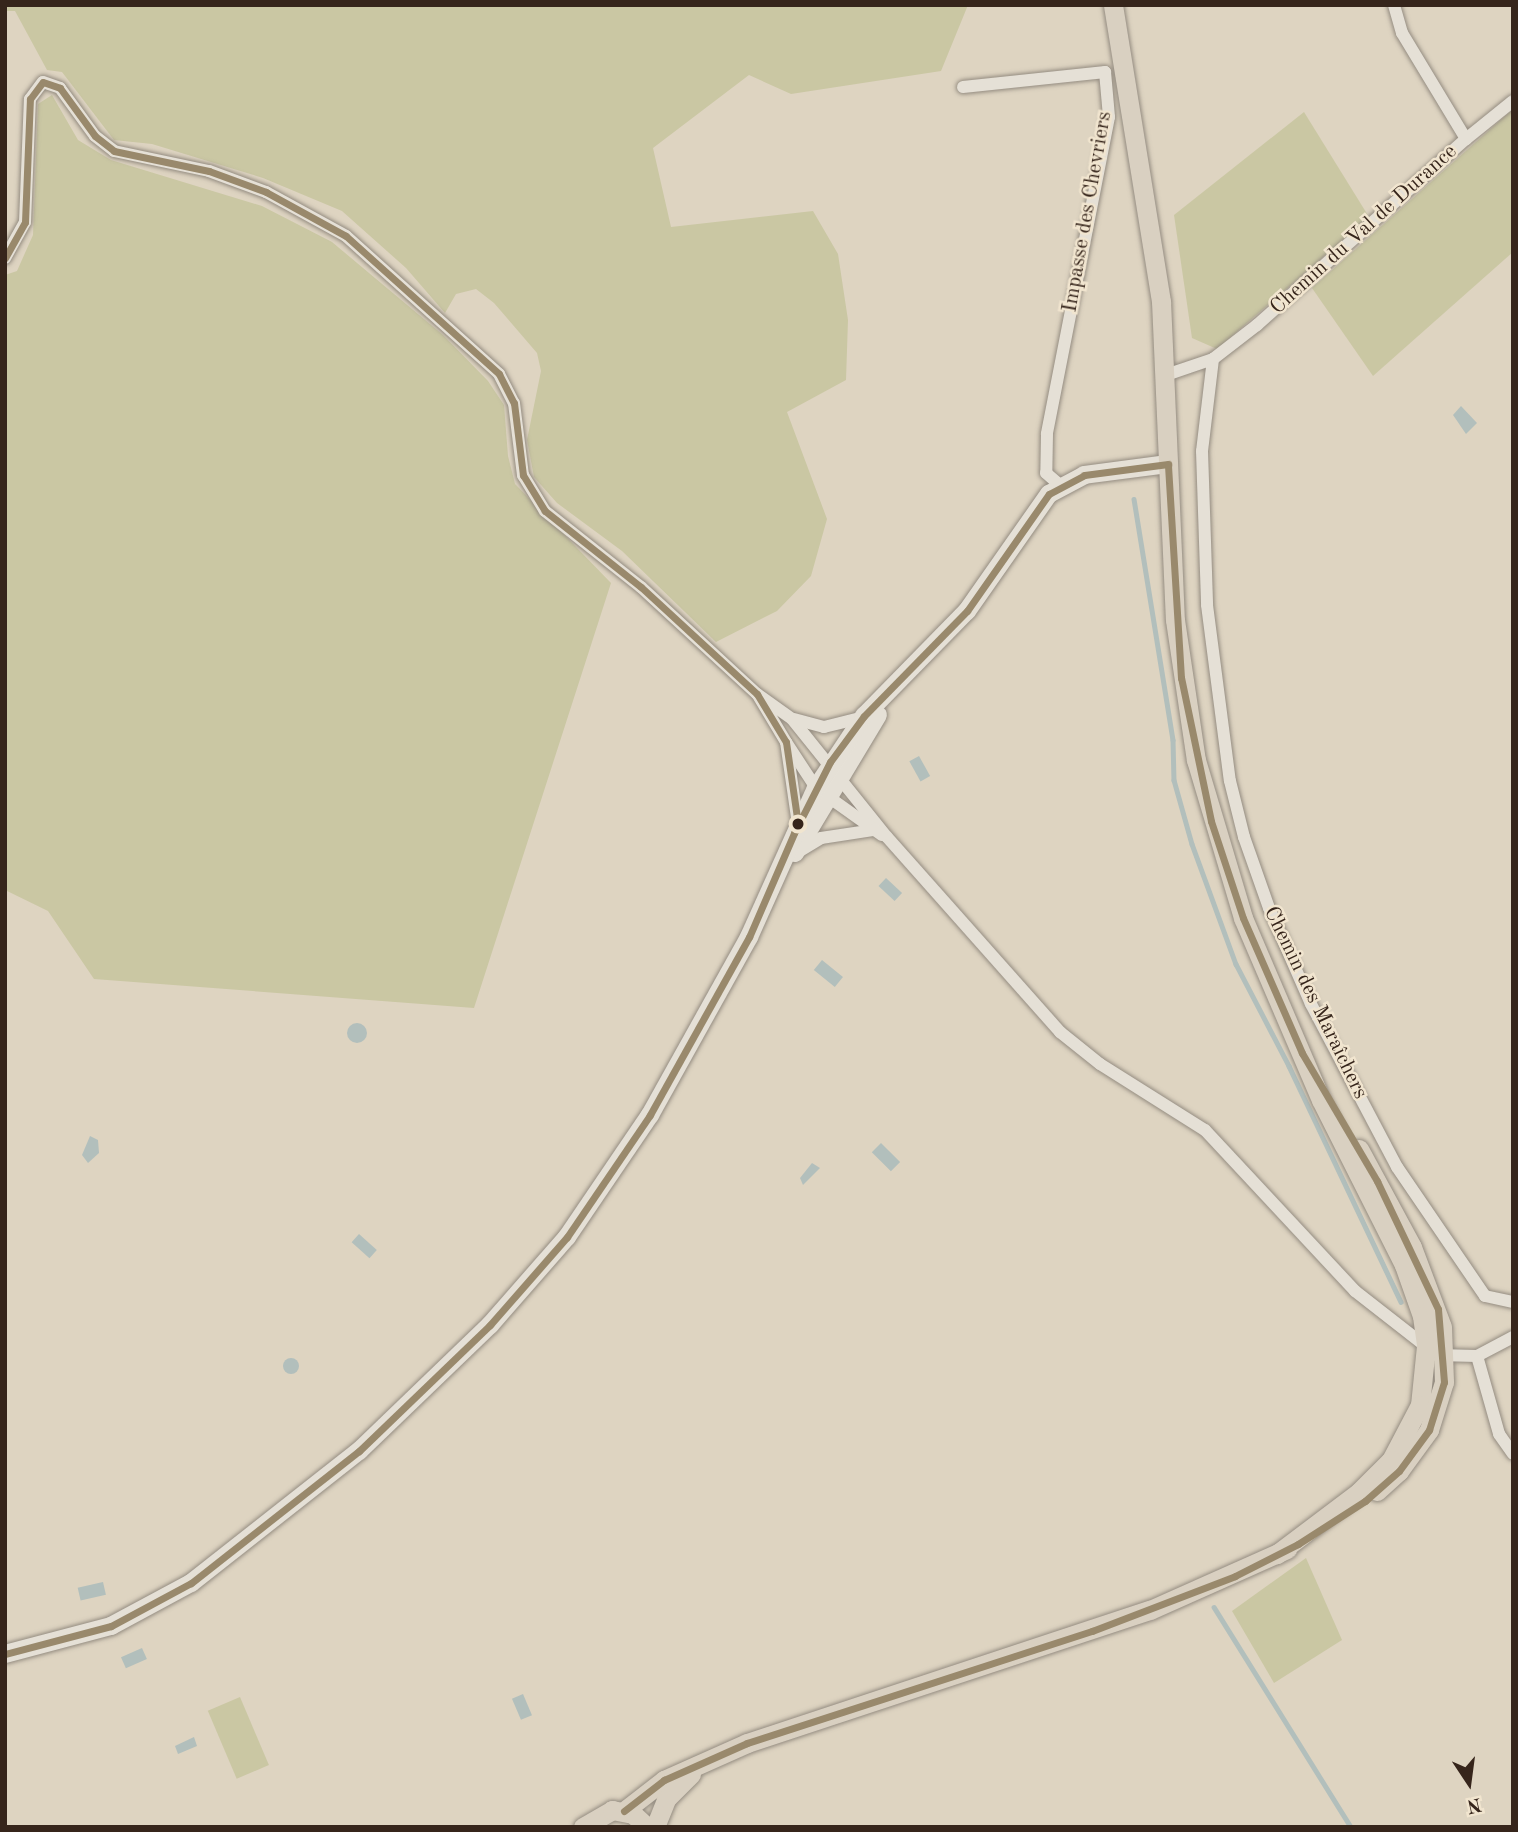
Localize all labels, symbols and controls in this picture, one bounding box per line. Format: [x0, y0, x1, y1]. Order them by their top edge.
street label: Impasse des Chevriers [1058, 110, 1118, 314]
street label: Chemin du Val de Durance [1265, 140, 1463, 320]
unlabelled marker [791, 817, 805, 831]
street label: Chemin des Maraîchers [1257, 903, 1373, 1103]
north arrow [1434, 1748, 1504, 1818]
text: N [1465, 1793, 1483, 1815]

